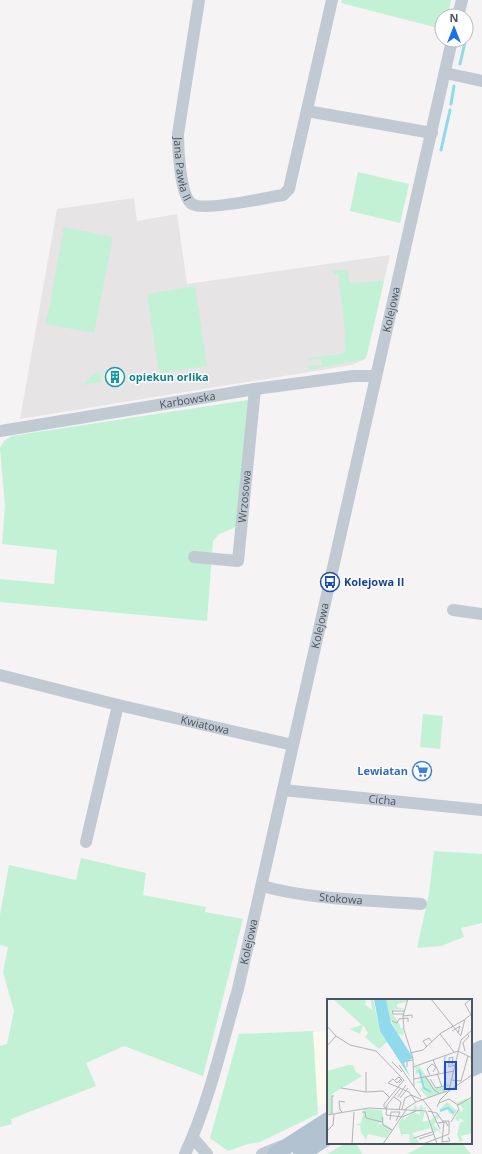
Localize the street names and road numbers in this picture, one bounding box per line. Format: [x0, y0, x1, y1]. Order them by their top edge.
street label: Jana Pawła II [171, 136, 195, 203]
street label: Kolejowa [378, 285, 403, 334]
street label: Karbowska [158, 388, 216, 412]
street label: Wrzosowa [234, 469, 254, 524]
street label: Kolejowa [307, 601, 332, 650]
street label: Kwiatowa [179, 712, 231, 737]
street label: Cicha [368, 791, 397, 808]
street label: Stokowa [318, 889, 363, 907]
street label: Kolejowa [236, 917, 261, 966]

